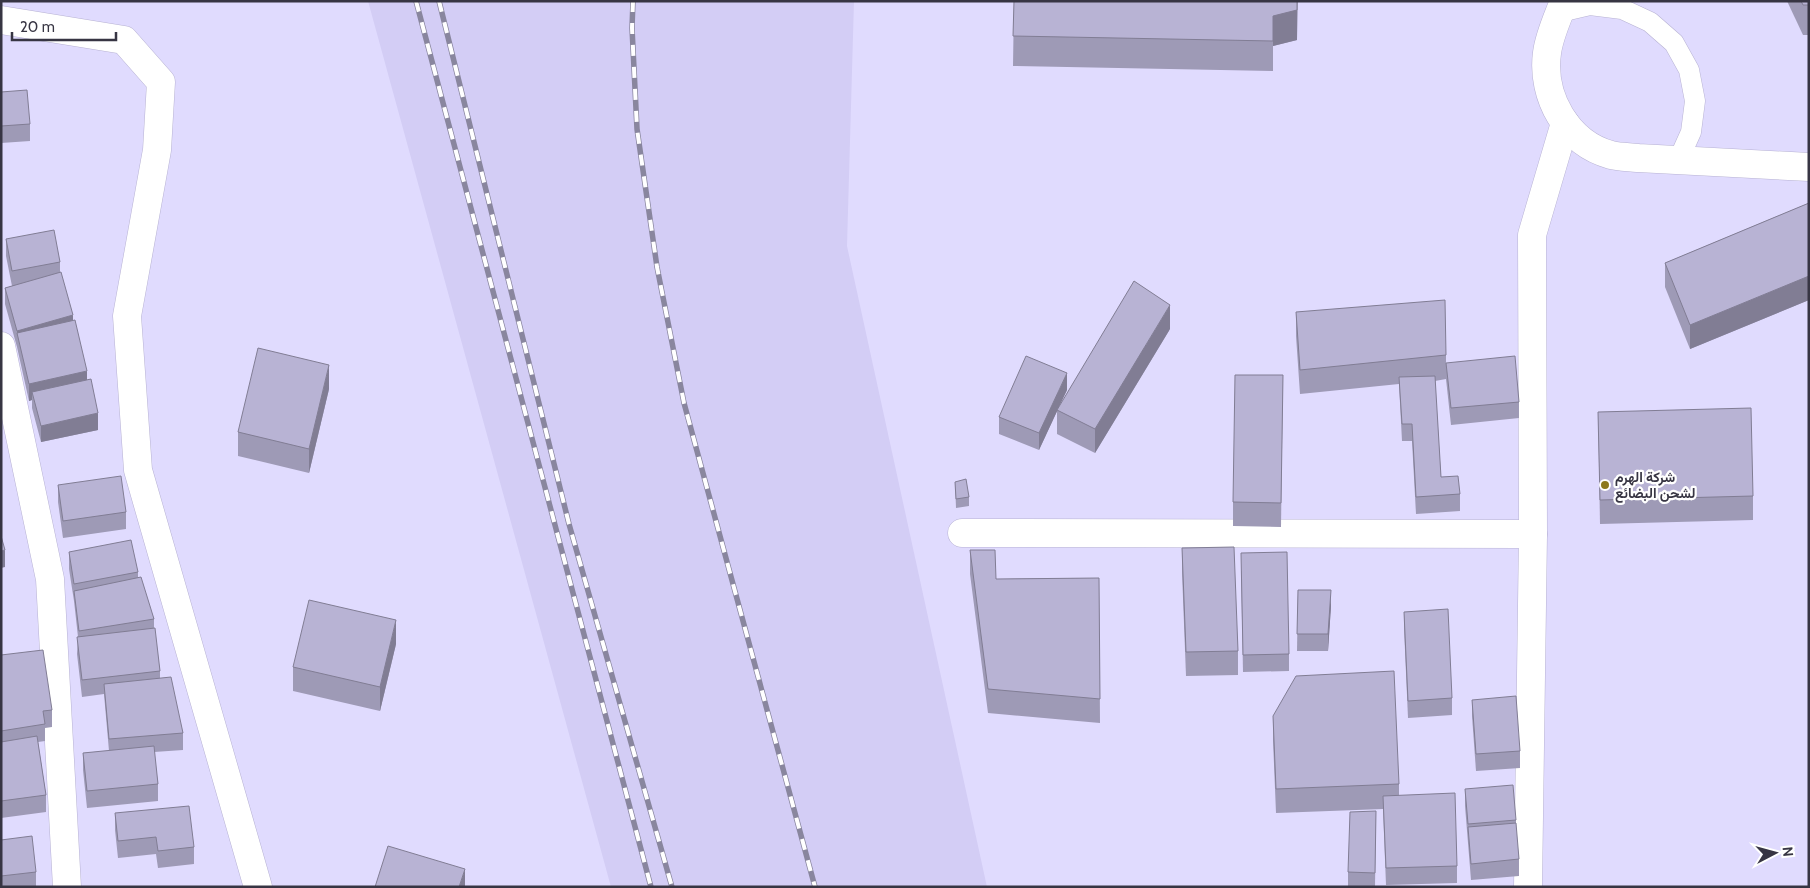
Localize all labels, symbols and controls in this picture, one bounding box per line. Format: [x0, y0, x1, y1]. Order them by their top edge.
scale bar [12, 10, 116, 42]
text: 20 m [20, 18, 55, 36]
place label: شركة الهرم لشحن البضائع [1615, 468, 1696, 503]
marker: شركة الهرم لشحن البضائع [1599, 479, 1611, 491]
north arrow [1750, 828, 1800, 878]
text: N [1778, 846, 1797, 858]

